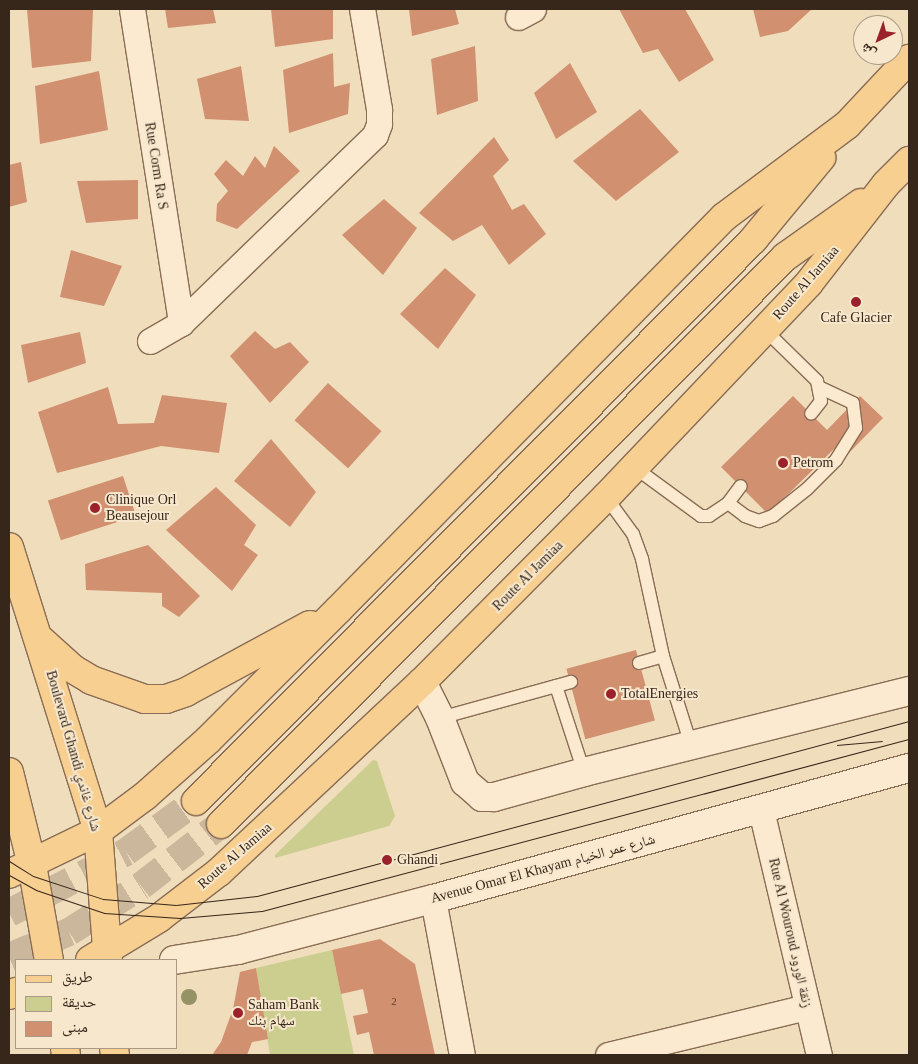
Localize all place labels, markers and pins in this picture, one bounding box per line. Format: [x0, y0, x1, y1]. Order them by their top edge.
marker: Cafe Glacier [850, 296, 862, 308]
place label: Cafe Glacier [820, 310, 892, 326]
place label: Petrom [793, 455, 833, 471]
marker: Petrom [777, 457, 789, 469]
place label: Clinique Orl Beausejour [106, 492, 176, 524]
marker: Clinique Orl Beausejour [88, 501, 102, 515]
place label: TotalEnergies [621, 686, 698, 702]
marker: TotalEnergies [605, 688, 617, 700]
place label: Ghandi [397, 852, 438, 868]
marker: Ghandi [381, 854, 393, 866]
place label: Saham Bank سهام بنك [248, 997, 319, 1030]
marker: Saham Bank سهام بنك [232, 1007, 244, 1019]

